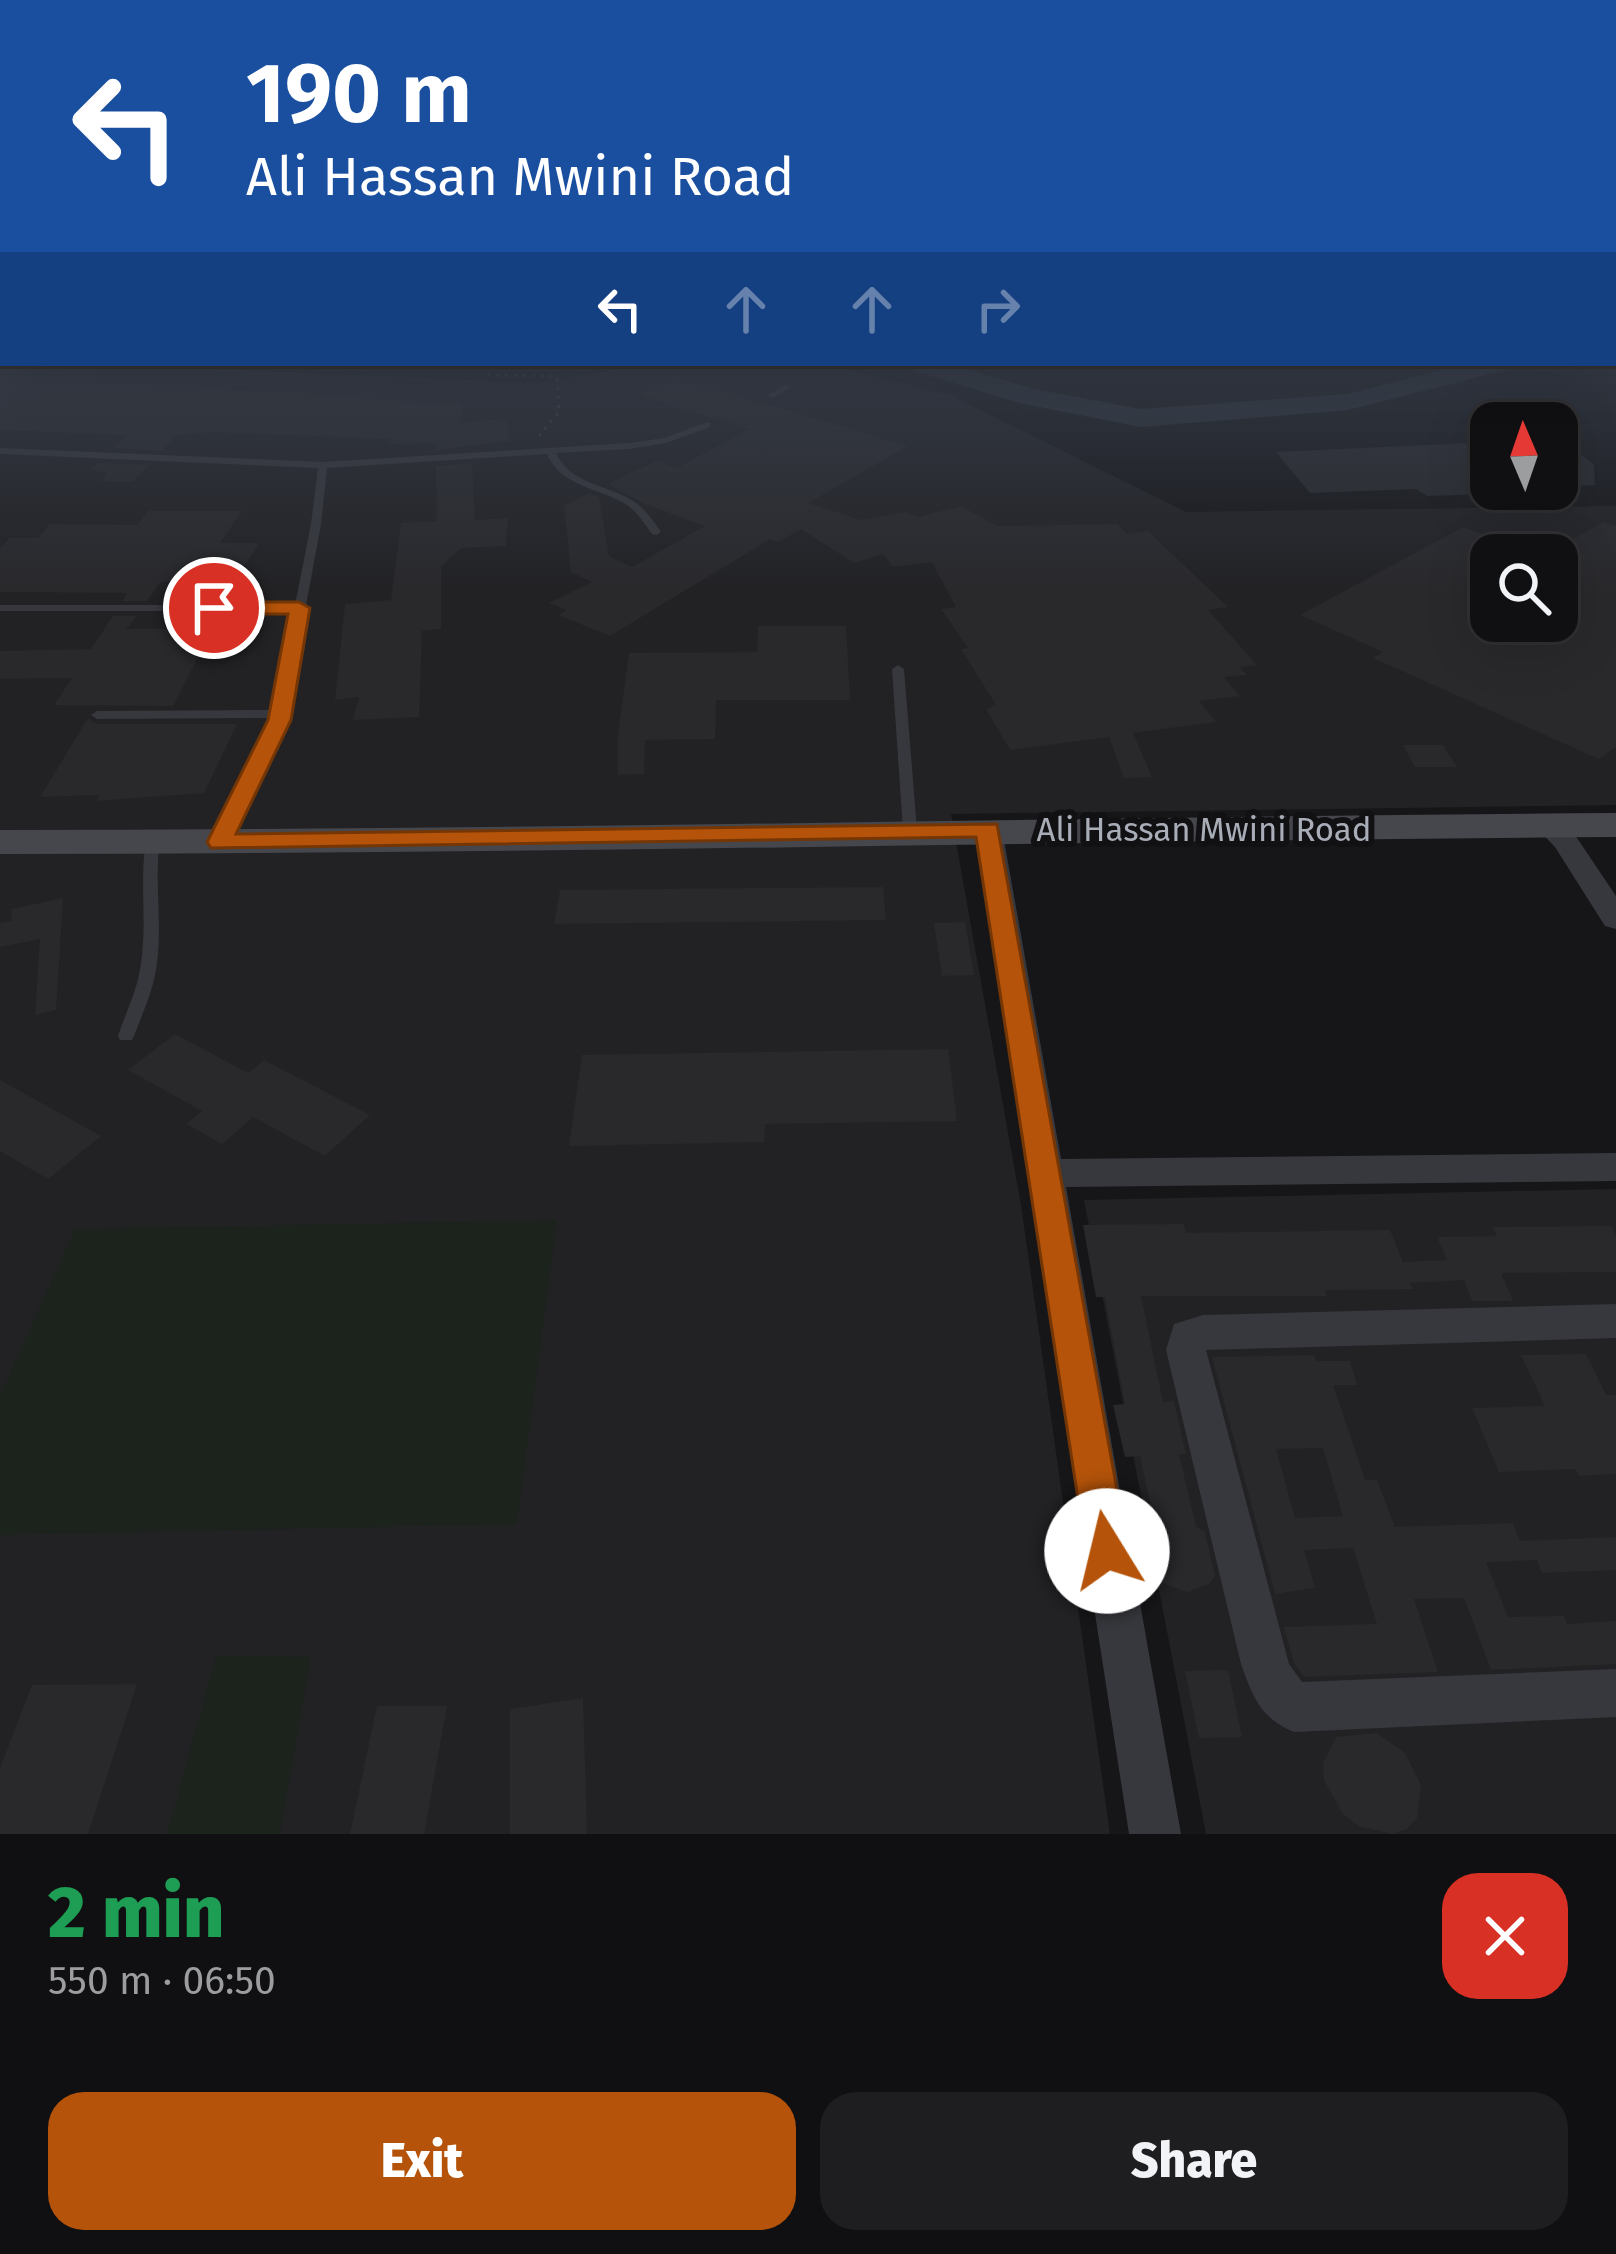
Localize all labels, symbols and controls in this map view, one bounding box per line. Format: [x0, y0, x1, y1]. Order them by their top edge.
text: 190 m [246, 43, 472, 144]
icon: left [48, 48, 204, 204]
text: Ali Hassan Mwini Road [246, 145, 794, 209]
icon: left [587, 276, 653, 342]
icon: ahead [713, 276, 779, 342]
icon: ahead [839, 276, 905, 342]
icon: right [965, 276, 1031, 342]
north arrow [1470, 402, 1578, 510]
map controls [1470, 402, 1578, 642]
button: search [1470, 534, 1578, 642]
pin [163, 557, 265, 659]
icon: arrive [181, 575, 247, 641]
street label: Ali Hassan Mwini Road [1036, 810, 1372, 850]
position arrow [1044, 1488, 1170, 1614]
text: 2 min [48, 1870, 224, 1956]
button: close [1442, 1873, 1568, 1999]
text: 550 m · 06:50 [48, 1958, 276, 2004]
button: Exit [48, 2092, 796, 2230]
button: Share [820, 2092, 1568, 2230]

